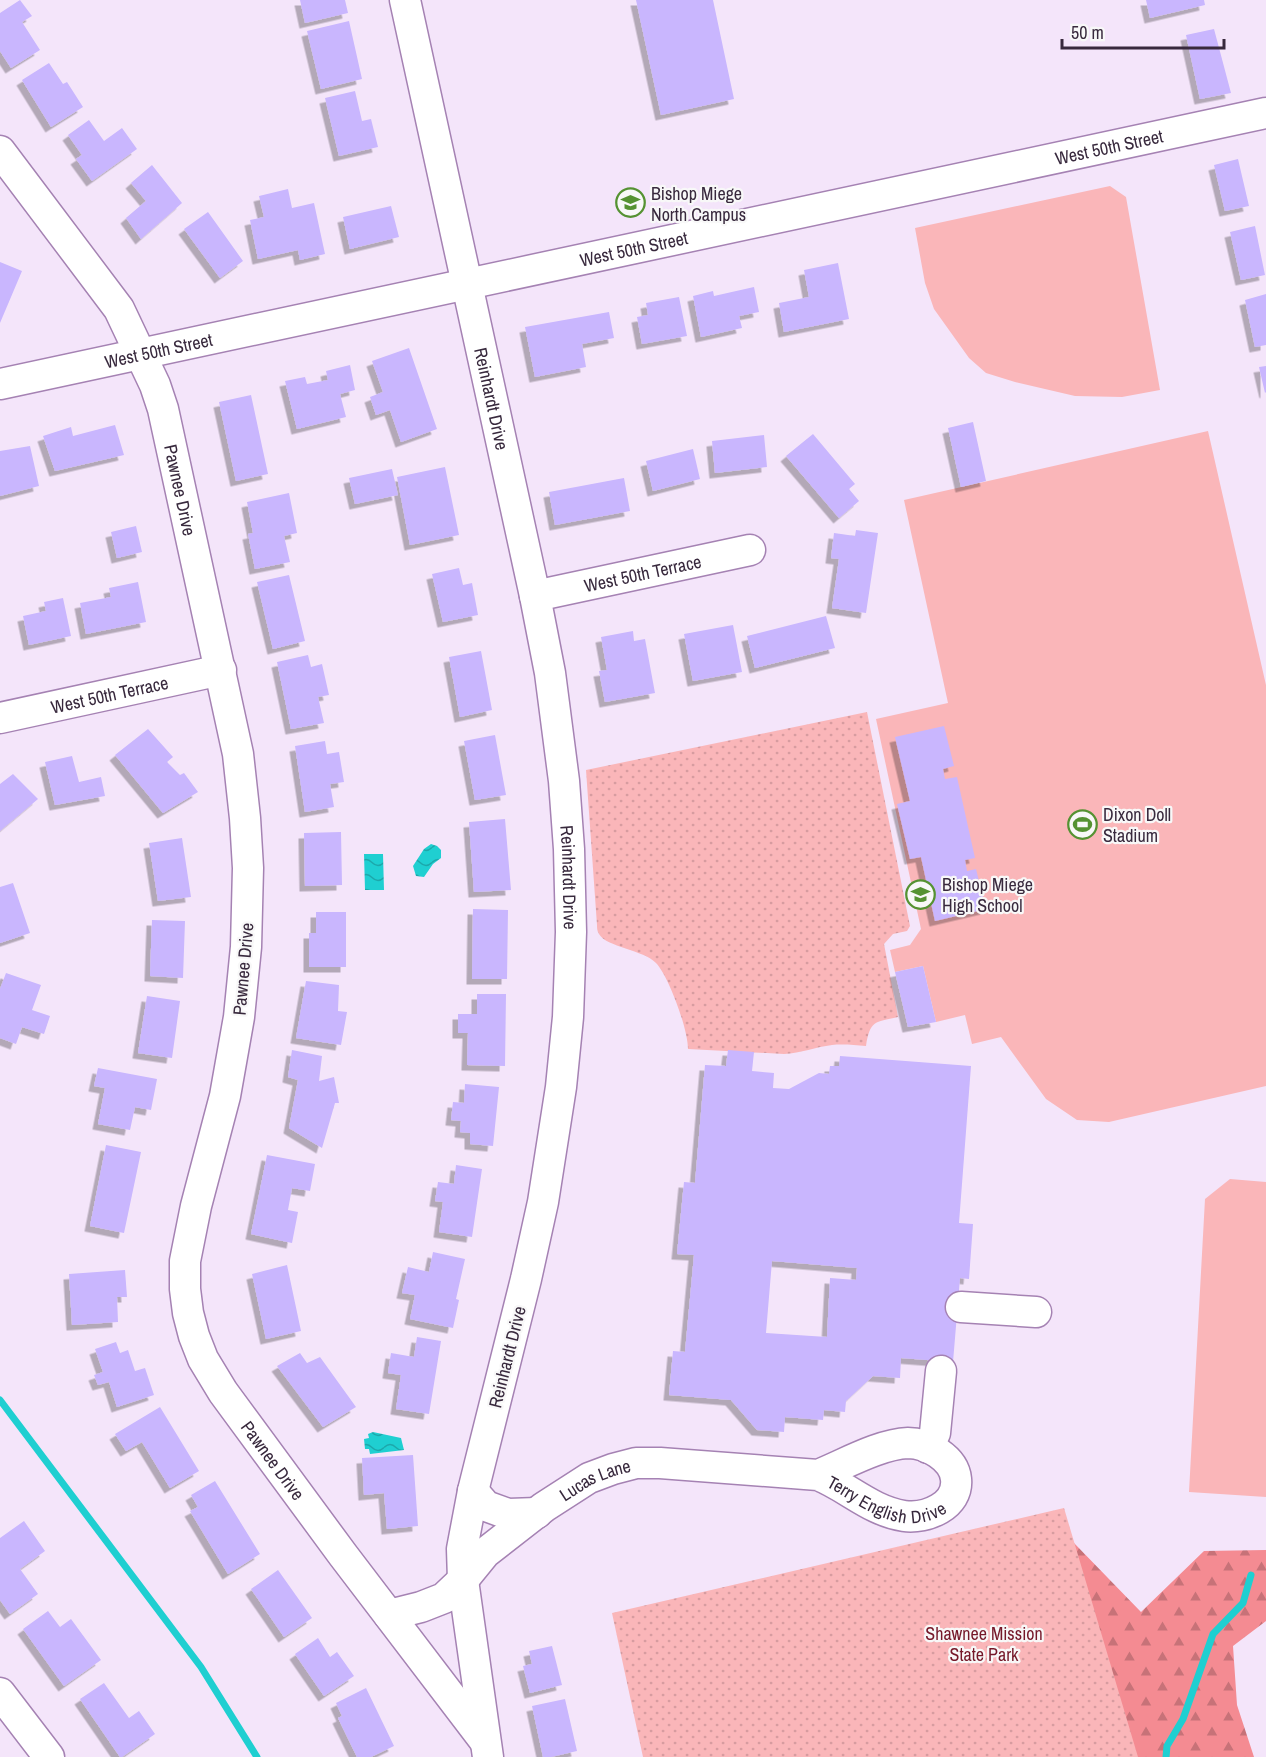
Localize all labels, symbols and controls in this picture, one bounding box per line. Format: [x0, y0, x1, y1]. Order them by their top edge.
scale bar [1062, 12, 1224, 50]
text: 50 m [1071, 20, 1104, 45]
street label: West 50th Street [1053, 123, 1165, 170]
place label: Bishop Miege North Campus [651, 181, 746, 227]
school or university icon: Bishop Miege North Campus [614, 187, 646, 219]
street label: West 50th Street [577, 225, 690, 272]
street label: West 50th Street [102, 326, 215, 374]
street label: Reinhardt Drive [469, 345, 515, 452]
street label: Pawnee Drive [159, 442, 203, 538]
street label: West 50th Terrace [582, 548, 704, 598]
street label: West 50th Terrace [48, 669, 170, 719]
place label: Dixon Doll Stadium [1103, 802, 1171, 848]
sports icon: Dixon Doll Stadium [1066, 808, 1098, 840]
street label: Reinhardt Drive [555, 824, 583, 930]
place label: Bishop Miege High School [942, 872, 1033, 918]
school or university icon: Bishop Miege High School [905, 878, 937, 910]
street label: Pawnee Drive [227, 922, 259, 1016]
street label: Reinhardt Drive [482, 1303, 532, 1411]
street label: Pawnee Drive [236, 1415, 311, 1505]
street label: Lucas Lane [554, 1452, 633, 1507]
street label: Terry English Drive [823, 1469, 951, 1529]
park label: Shawnee Mission State Park [925, 1621, 1043, 1667]

